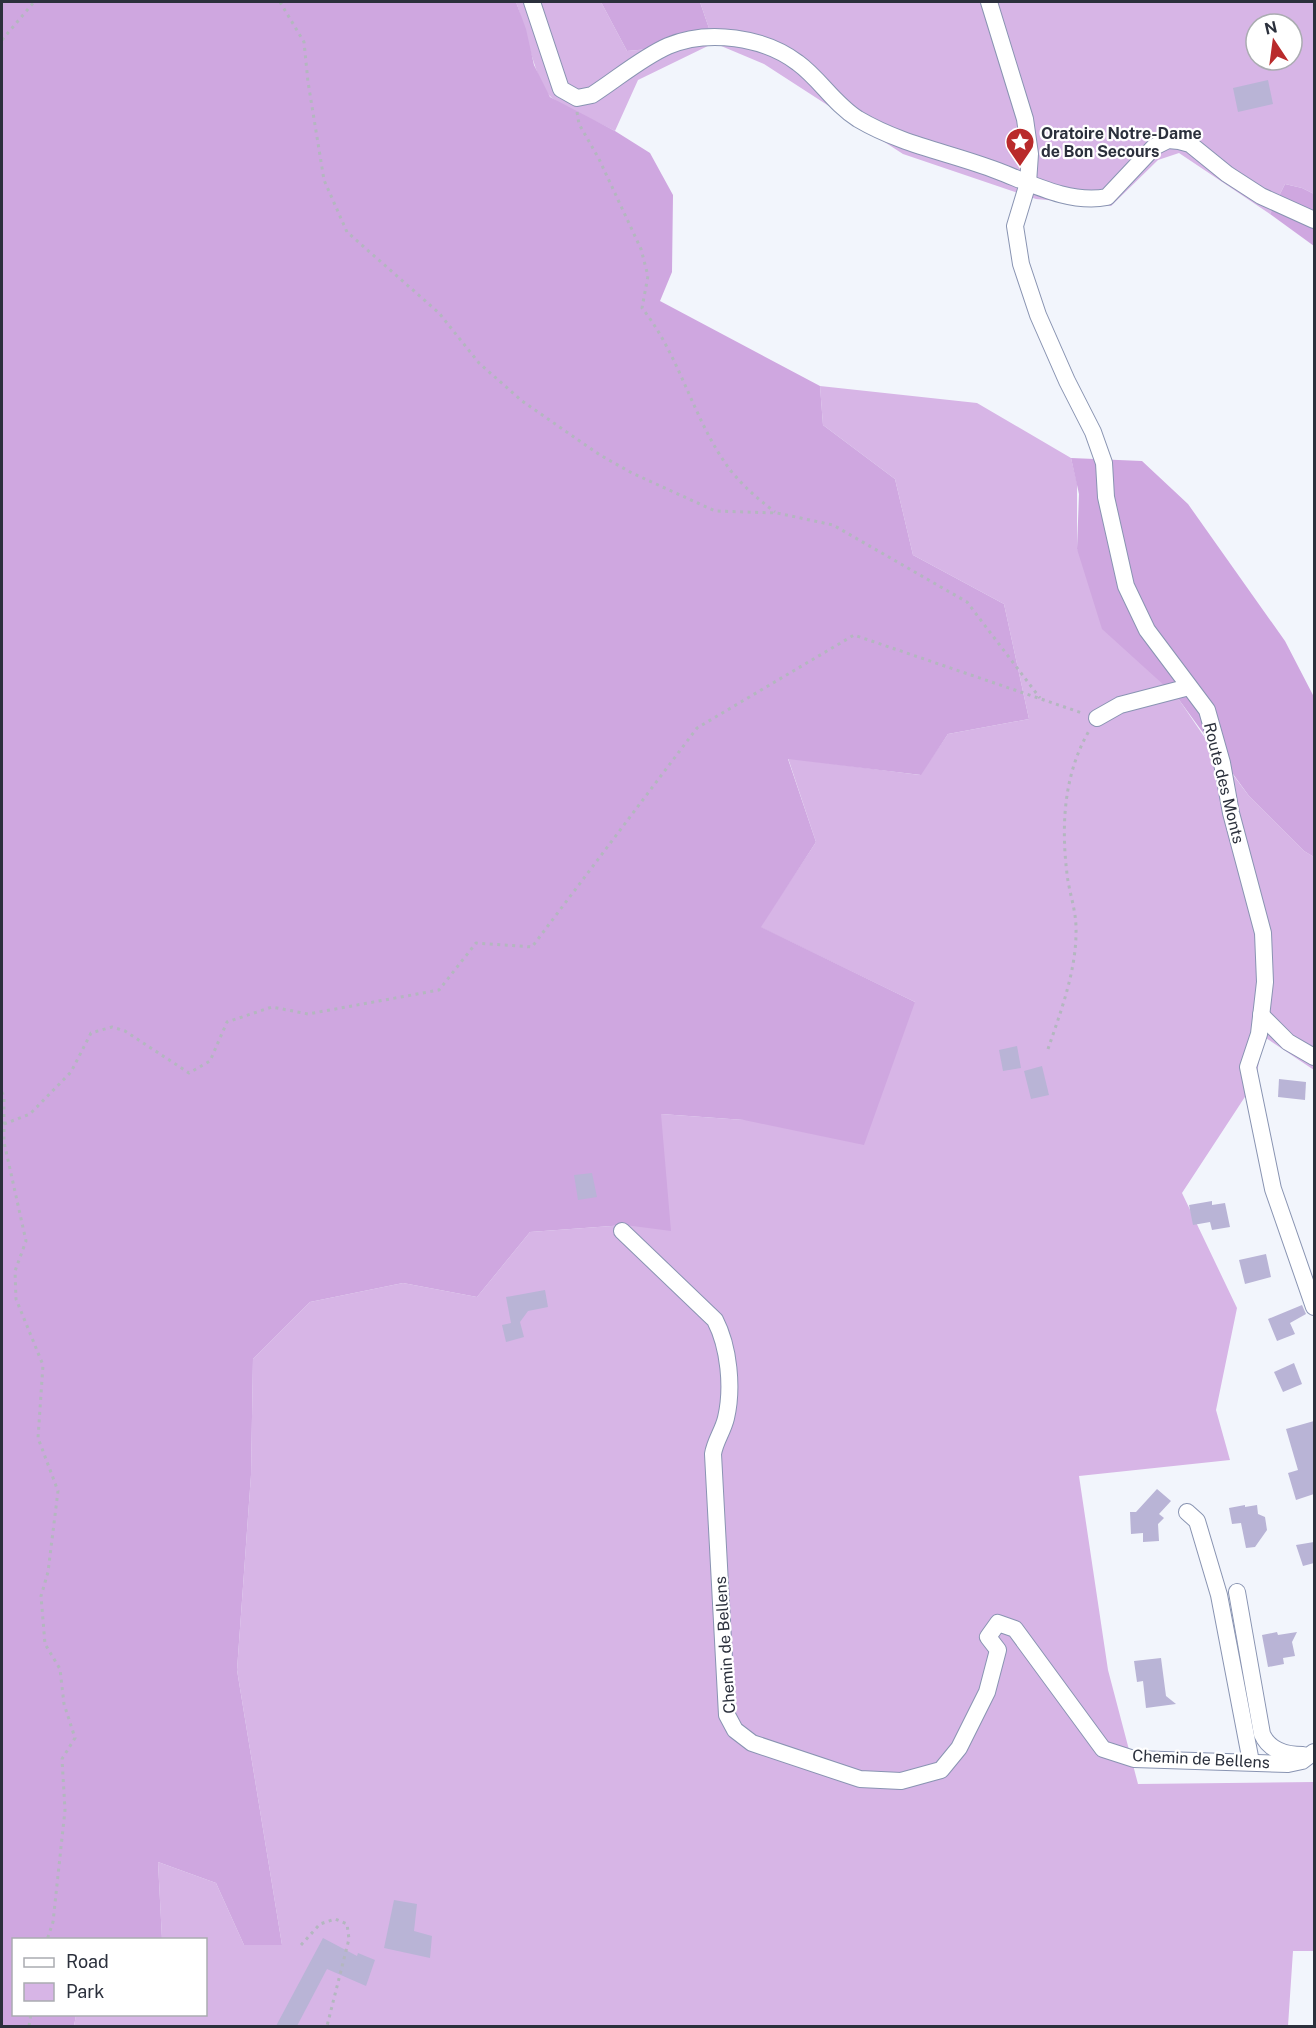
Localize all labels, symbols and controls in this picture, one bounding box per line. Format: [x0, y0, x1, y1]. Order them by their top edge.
north arrow [1244, 12, 1304, 72]
text: N [1263, 17, 1279, 39]
place label: Oratoire Notre-Dame de Bon Secours [1041, 124, 1202, 161]
place icon: Oratoire Notre-Dame de Bon Secours [1004, 126, 1036, 168]
street label: Route des Monts [1200, 720, 1248, 846]
street label: Chemin de Bellens [711, 1576, 739, 1714]
street label: Chemin de Bellens [1132, 1746, 1270, 1772]
legend [12, 1938, 207, 2016]
text: Road [66, 1951, 109, 1972]
text: Park [66, 1981, 104, 2002]

